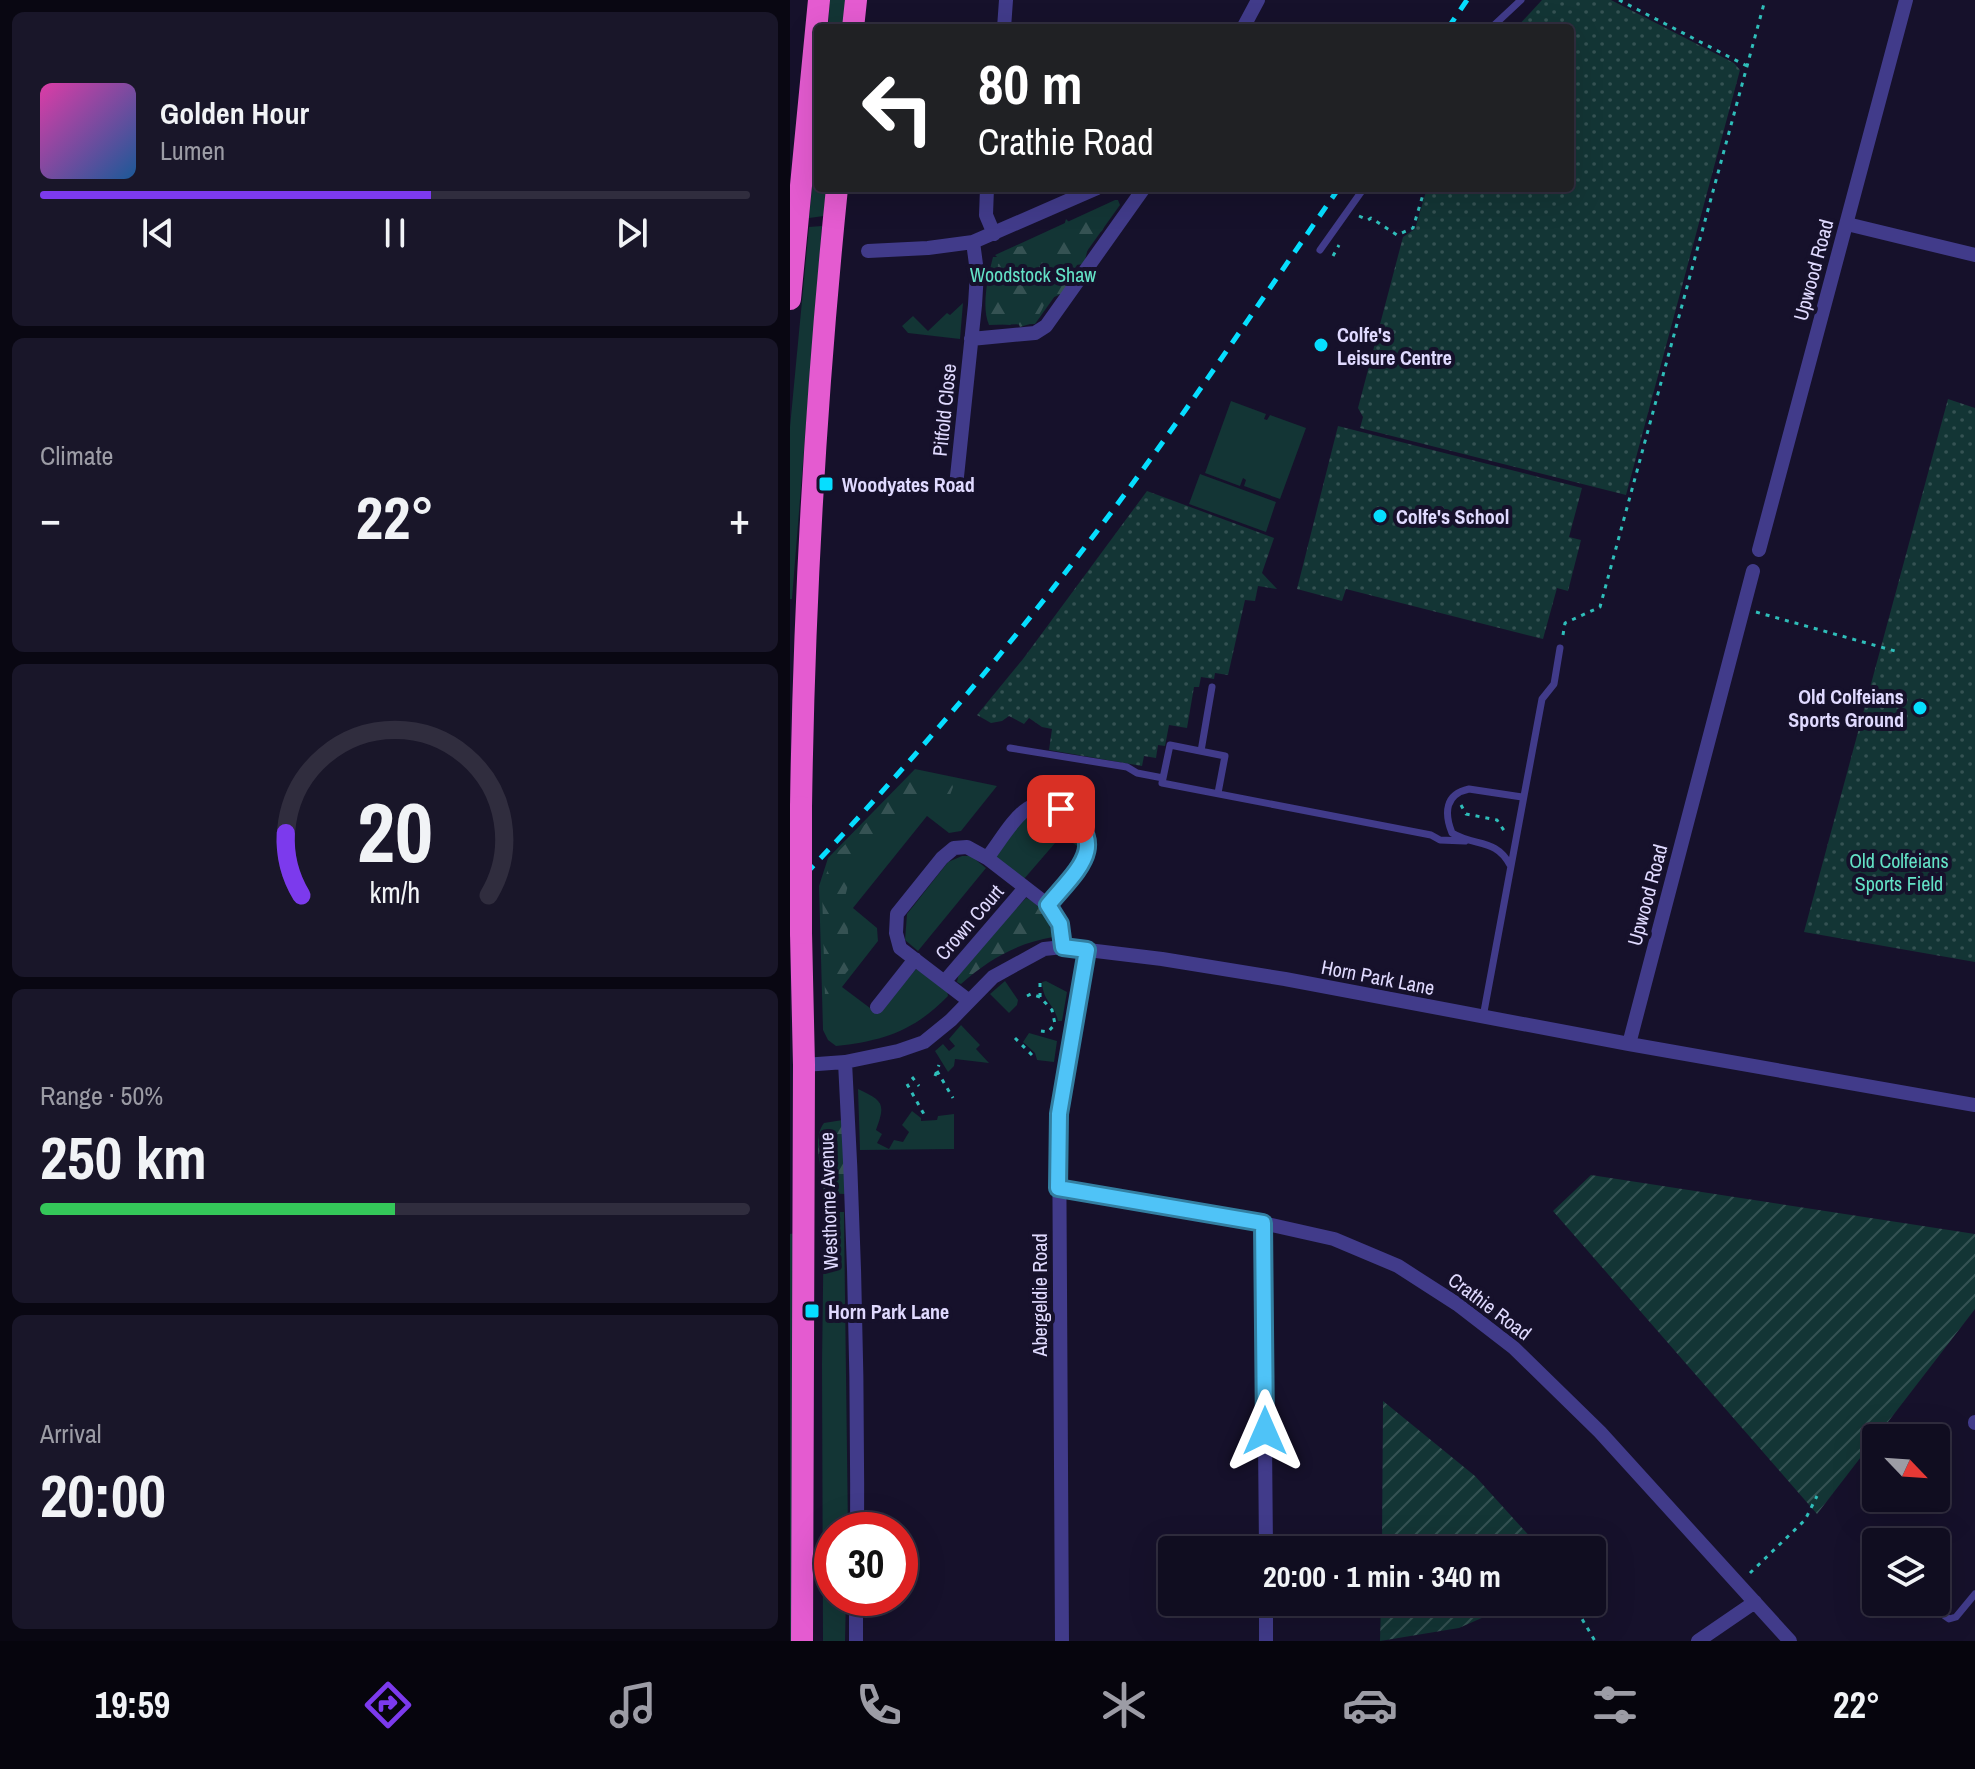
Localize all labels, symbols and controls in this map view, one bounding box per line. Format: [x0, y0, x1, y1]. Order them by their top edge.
text: 80 m [978, 46, 1083, 121]
icon: left [846, 56, 950, 160]
text: Golden Hour [160, 93, 309, 133]
text: Crathie Road [978, 118, 1154, 166]
text: Lumen [160, 133, 225, 168]
icon: previous [136, 211, 180, 255]
icon: pause [373, 211, 417, 255]
icon: next [610, 211, 654, 255]
street label: Upwood Road [1787, 216, 1839, 324]
park label: Woodstock Shaw [970, 261, 1096, 288]
place label: Colfe's Leisure Centre [1337, 321, 1452, 371]
marker: Colfe's Leisure Centre [1312, 336, 1330, 354]
street label: Pitfold Close [926, 362, 962, 458]
text: Climate [40, 438, 113, 473]
place label: Woodyates Road [842, 471, 975, 498]
marker: Woodyates Road [817, 475, 835, 493]
text: 22° [356, 477, 434, 558]
text: − [40, 488, 61, 548]
text: + [729, 488, 750, 548]
place label: Colfe's School [1396, 503, 1509, 530]
marker: Colfe's School [1371, 507, 1389, 525]
place label: Old Colfeians Sports Ground [1788, 683, 1904, 733]
marker: Old Colfeians Sports Ground [1911, 699, 1929, 717]
pin [1027, 775, 1095, 843]
text: 20 [357, 776, 433, 888]
icon: arrive [1039, 787, 1083, 831]
street label: Upwood Road [1621, 841, 1673, 949]
park label: Old Colfeians Sports Field [1849, 847, 1949, 897]
text: km/h [370, 874, 420, 913]
street label: Crown Court [929, 878, 1010, 966]
street label: Horn Park Lane [1319, 953, 1437, 1001]
text: Range · 50% [40, 1078, 163, 1113]
text: 250 km [40, 1117, 207, 1198]
street label: Westhorne Avenue [812, 1132, 844, 1270]
street label: Abergeldie Road [1026, 1233, 1053, 1358]
street label: Crathie Road [1443, 1266, 1537, 1346]
place label: Horn Park Lane [828, 1298, 949, 1325]
marker: Horn Park Lane [803, 1302, 821, 1320]
position arrow [1223, 1389, 1307, 1473]
text: Arrival [40, 1416, 102, 1451]
north arrow [1862, 1424, 1950, 1512]
map controls [1862, 1424, 1950, 1616]
text: 20:00 [40, 1455, 166, 1536]
speed limit sign: 30 [814, 1512, 918, 1616]
button: layers [1862, 1528, 1950, 1616]
text: 20:00 · 1 min · 340 m [1263, 1556, 1501, 1596]
icon: directions [360, 1677, 416, 1733]
icon: music [605, 1677, 661, 1733]
icon: phone [851, 1677, 907, 1733]
icon: climate [1096, 1677, 1152, 1733]
icon: car [1342, 1677, 1398, 1733]
icon: filters [1587, 1677, 1643, 1733]
text: 19:59 [95, 1681, 170, 1729]
text: 22° [1833, 1681, 1880, 1729]

